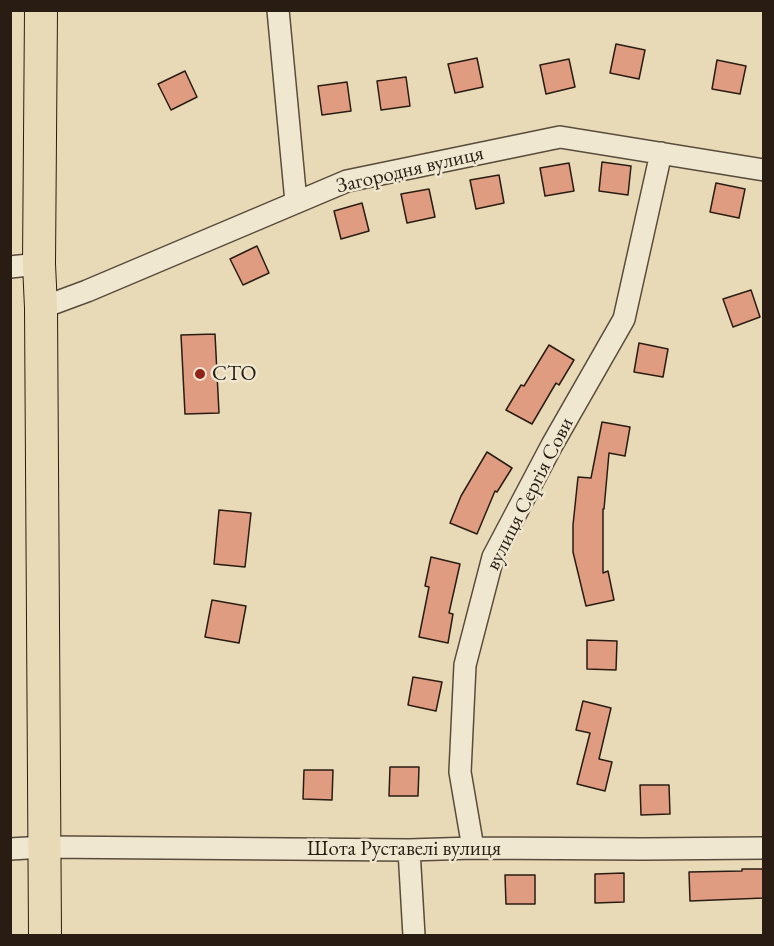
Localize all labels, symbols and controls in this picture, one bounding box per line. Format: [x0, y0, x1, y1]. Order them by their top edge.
street label: Загородня вулиця [334, 141, 486, 199]
place label: СТО [212, 361, 257, 387]
marker: СТО [193, 367, 207, 381]
street label: вулиця Сергія Сови [481, 413, 579, 575]
street label: Шота Руставелі вулиця [307, 836, 501, 862]

